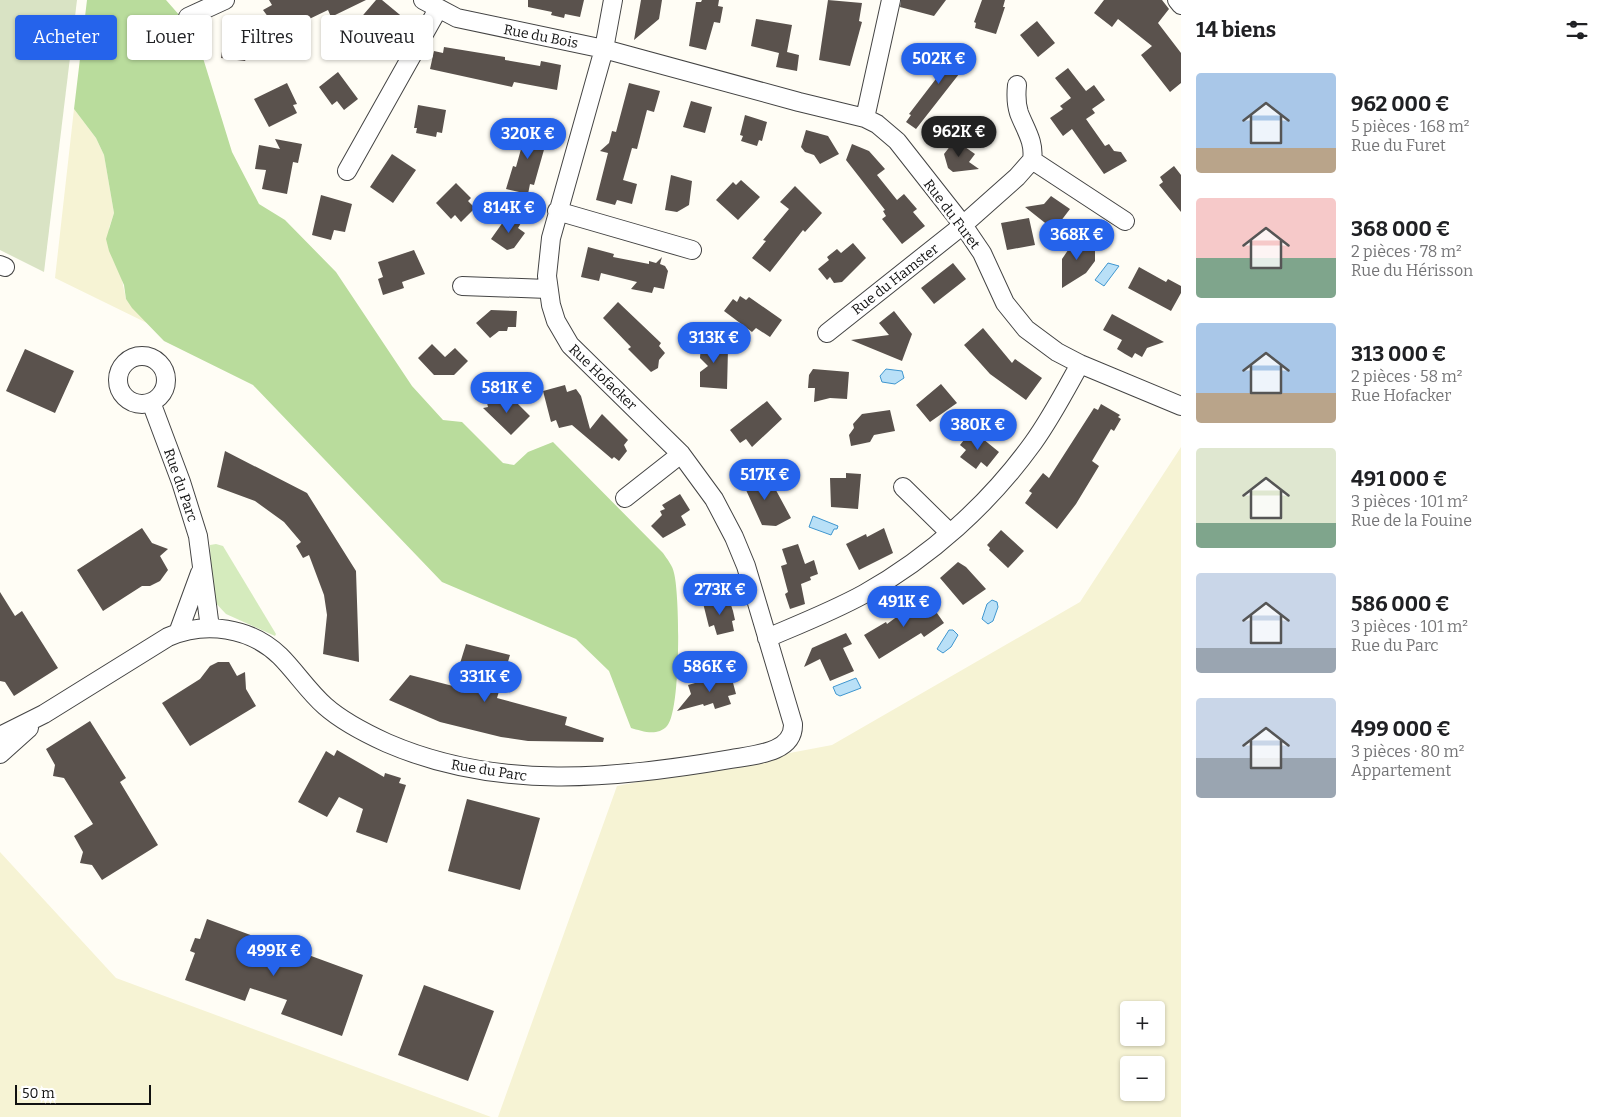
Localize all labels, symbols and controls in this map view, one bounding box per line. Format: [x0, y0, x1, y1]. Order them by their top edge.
chip: Acheter [15, 15, 117, 60]
chip: Louer [127, 15, 212, 60]
chip: Filtres [222, 15, 311, 60]
chip: Nouveau [321, 15, 433, 60]
icon: filters [1563, 16, 1591, 44]
text: 14 biens [1196, 17, 1276, 43]
street label: Rue du Bois [502, 21, 580, 52]
pin: 502K € [898, 42, 980, 85]
text: 502K € [912, 49, 966, 68]
text: 962 000 € [1351, 91, 1450, 117]
icon: home [1236, 93, 1296, 153]
pin: 962K € [918, 116, 1000, 158]
text: 5 pièces · 168 m² [1351, 117, 1470, 136]
pin: 320K € [487, 118, 569, 160]
text: 962K € [932, 122, 986, 141]
text: 320K € [501, 124, 555, 143]
text: Rue du Furet [1351, 136, 1446, 155]
street label: Rue du Furet [920, 176, 983, 253]
pin: 814K € [468, 192, 550, 234]
text: 814K € [483, 198, 535, 217]
text: 368 000 € [1351, 216, 1450, 242]
pin: 368K € [1036, 218, 1118, 261]
icon: home [1236, 218, 1296, 278]
text: 368K € [1050, 225, 1104, 244]
street label: Rue du Hamster [849, 240, 942, 318]
text: 2 pièces · 78 m² [1351, 242, 1462, 261]
text: Rue du Hérisson [1351, 261, 1473, 280]
pin: 313K € [673, 322, 755, 364]
text: 313K € [689, 328, 739, 347]
street label: Rue Hofacker [565, 341, 640, 414]
text: 313 000 € [1351, 341, 1446, 367]
icon: home [1236, 343, 1296, 403]
text: 2 pièces · 58 m² [1351, 367, 1462, 386]
pin: 581K € [466, 372, 548, 414]
text: 581K € [482, 378, 532, 397]
text: Rue Hofacker [1351, 386, 1451, 405]
pin: 380K € [937, 408, 1019, 451]
text: 380K € [951, 415, 1005, 434]
street label: Rue du Parc [160, 446, 201, 524]
pin: 517K € [724, 458, 806, 501]
text: 517K € [740, 465, 790, 484]
text: 491 000 € [1351, 466, 1447, 492]
icon: home [1236, 468, 1296, 528]
text: 3 pièces · 101 m² [1351, 492, 1468, 511]
text: Rue de la Fouine [1351, 511, 1472, 530]
pin: 273K € [679, 574, 761, 616]
text: 273K € [694, 580, 746, 599]
pin: 491K € [863, 586, 945, 628]
text: 586 000 € [1351, 591, 1450, 617]
text: 491K € [878, 592, 930, 611]
icon: home [1236, 593, 1296, 653]
text: 3 pièces · 101 m² [1351, 617, 1468, 636]
text: Rue du Parc [1351, 636, 1439, 655]
pin: 586K € [669, 650, 751, 693]
text: 586K € [683, 657, 737, 676]
pin: 331K € [444, 660, 526, 703]
text: 331K € [460, 667, 510, 686]
text: 499 000 € [1351, 716, 1451, 742]
icon: home [1236, 718, 1296, 778]
text: 3 pièces · 80 m² [1351, 742, 1465, 761]
street label: Rue du Parc [450, 756, 528, 785]
text: Appartement [1351, 761, 1451, 780]
pin: 499K € [233, 934, 315, 977]
text: 499K € [247, 941, 301, 960]
map controls [1120, 1001, 1165, 1101]
button: + [1120, 1001, 1165, 1046]
button: − [1120, 1056, 1165, 1101]
scale bar [15, 1082, 151, 1105]
text: 50 m [22, 1085, 55, 1102]

